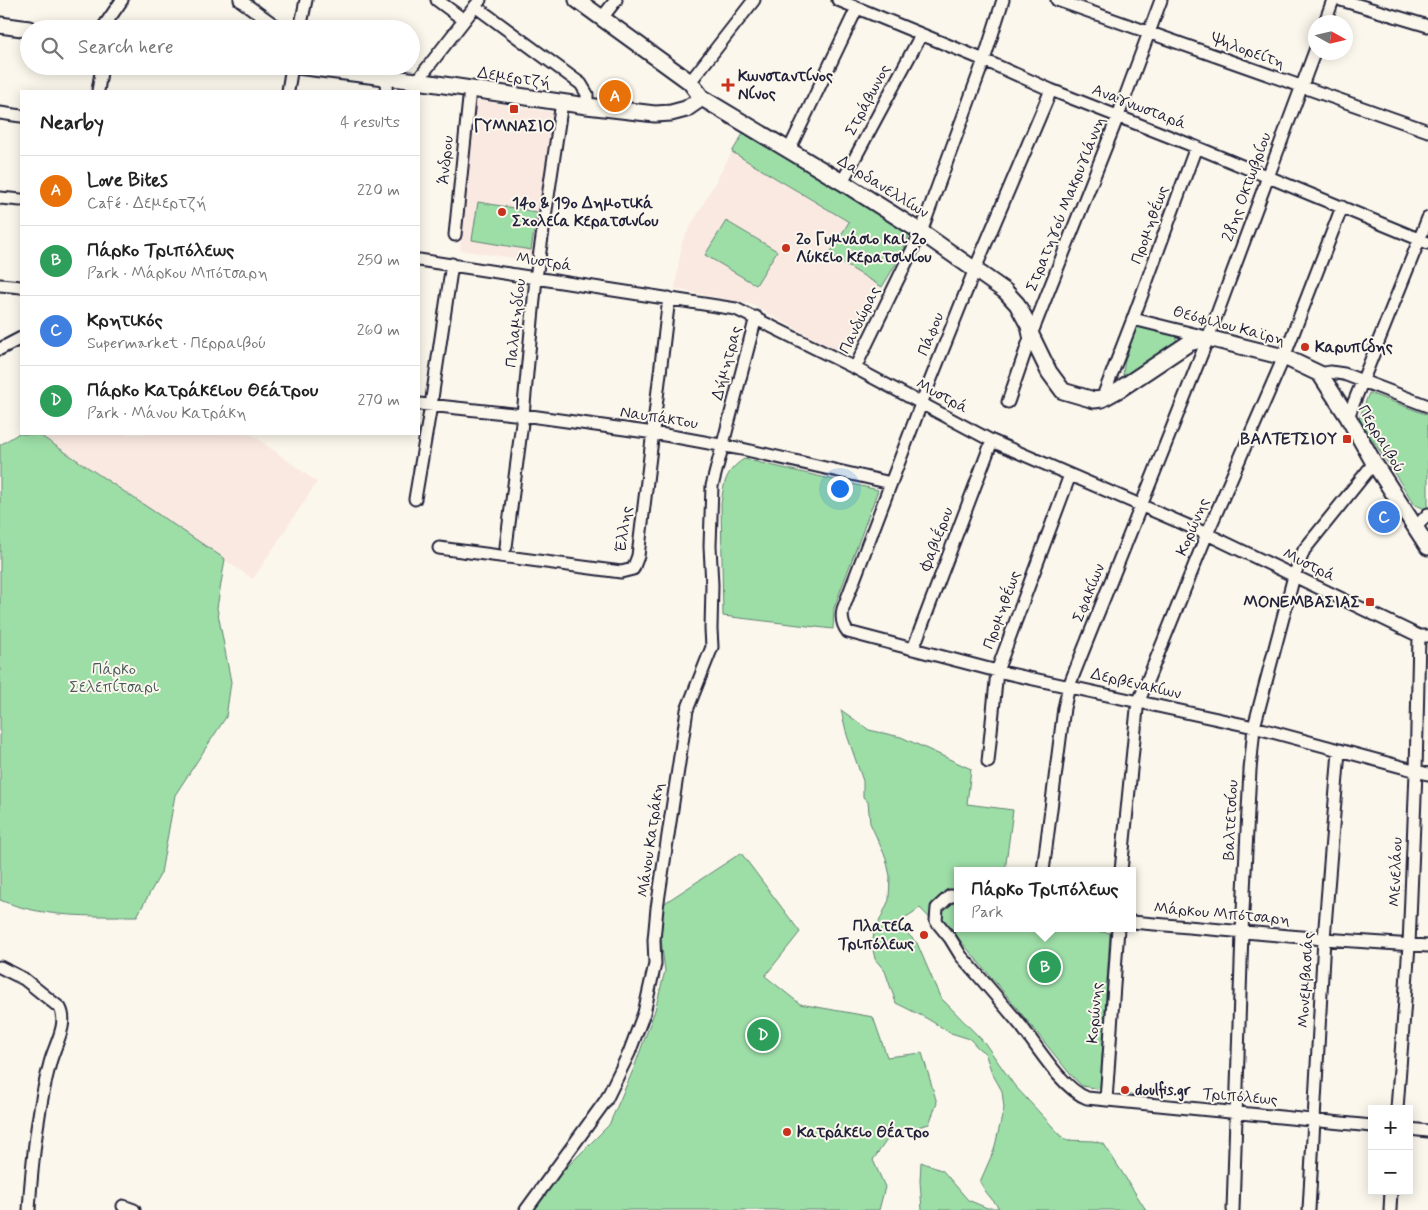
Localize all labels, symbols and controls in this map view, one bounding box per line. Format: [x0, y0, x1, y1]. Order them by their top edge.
north arrow [1308, 15, 1353, 60]
search box [20, 20, 420, 75]
street label: Ψηλορείτη [1207, 28, 1288, 74]
icon: search [38, 34, 66, 62]
text: Search here [78, 35, 174, 60]
street label: Στράβωνος [840, 61, 896, 139]
street label: Δεμερτζή [476, 62, 552, 94]
place label: Κωνσταντίνος Νίνος [738, 66, 833, 105]
pin: A [599, 77, 631, 115]
marker: Κωνσταντίνος Νίνος [722, 79, 734, 91]
street label: Αναγνωσταρά [1089, 79, 1189, 135]
marker: ΓΥΜΝΑΣΙΟ [508, 103, 520, 115]
text: Nearby [40, 109, 104, 137]
text: 4 results [340, 112, 400, 133]
street label: Στρατηγού Μακρυγιάννη [1021, 113, 1111, 295]
place label: ΓΥΜΝΑΣΙΟ [473, 116, 555, 137]
street label: 28ης Οκτωβρίου [1218, 129, 1276, 245]
street label: Άνδρου [433, 135, 459, 185]
street label: Δαρδανελλίων [833, 151, 933, 223]
text: Love Bites [87, 168, 168, 193]
text: A [51, 180, 61, 201]
text: 220 m [357, 180, 400, 201]
street label: Προμηθέως [1125, 183, 1174, 267]
text: Café · Δεμερτζή [87, 193, 206, 214]
place label: 14ο & 19ο Δημοτικά Σχολεία Κερατσινίου [512, 193, 659, 232]
marker: 14ο & 19ο Δημοτικά Σχολεία Κερατσινίου [496, 206, 508, 218]
place label: 2ο Γυμνάσιο και 2ο Λύκειο Κερατσινίου [796, 229, 932, 268]
text: Πάρκο Τριπόλεως [87, 238, 234, 263]
marker: 2ο Γυμνάσιο και 2ο Λύκειο Κερατσινίου [780, 242, 792, 254]
street label: Μυστρά [515, 247, 573, 277]
text: B [51, 250, 61, 271]
text: 250 m [357, 250, 400, 271]
text: Park · Μάρκου Μπότσαρη [87, 263, 268, 284]
street label: Παλαμηδίου [501, 277, 531, 369]
street label: Πανδώρας [835, 283, 885, 357]
street label: Θεόφιλου Καϊρη [1171, 301, 1287, 351]
text: Κρητικός [87, 308, 163, 333]
street label: Πάφου [913, 309, 949, 359]
text: C [50, 320, 62, 341]
text: 260 m [357, 320, 400, 341]
street label: Δήμητρας [707, 324, 747, 402]
text: Supermarket · Περραιβού [87, 333, 266, 354]
place label: Καρυπίδης [1315, 337, 1393, 358]
marker: Καρυπίδης [1299, 341, 1311, 353]
street label: Μυστρά [912, 374, 972, 418]
text: Πάρκο Κατράκειου Θεάτρου [87, 378, 318, 403]
text: D [50, 390, 62, 411]
text: 270 m [357, 390, 400, 411]
street label: Ναυπάκτου [618, 401, 700, 435]
street label: Περραιβού [1352, 401, 1410, 477]
text: Park · Μάνου Κατράκη [87, 403, 247, 424]
place label: ΒΑΛΤΕΤΣΙΟΥ [1240, 429, 1337, 450]
marker: ΒΑΛΤΕΤΣΙΟΥ [1341, 433, 1353, 445]
your location [827, 476, 853, 502]
street label: Κορώνης [1171, 495, 1215, 559]
pin: C [1368, 498, 1400, 536]
street label: Φαβιέρου [914, 504, 959, 575]
street label: Έλλης [610, 505, 638, 553]
street label: Μυστρά [1279, 543, 1339, 587]
street label: Σφακίων [1068, 561, 1110, 625]
street label: Προμηθέως [977, 568, 1026, 652]
place label: ΜΟΝΕΜΒΑΣΙΑΣ [1243, 592, 1360, 613]
marker: ΜΟΝΕΜΒΑΣΙΑΣ [1364, 596, 1376, 608]
park label: Πάρκο Σελεπίτσαρι [69, 659, 159, 698]
street label: Δερβενακίων [1089, 663, 1183, 705]
street label: Βαλτετσίου [1218, 779, 1244, 861]
street label: Μάνου Κατράκη [633, 781, 669, 899]
street label: Μενελάου [1384, 837, 1408, 907]
popup [954, 867, 1136, 932]
text: Πάρκο Τριπόλεως [971, 877, 1119, 902]
street label: Μάρκου Μπότσαρη [1153, 898, 1291, 930]
text: Park [971, 902, 1003, 923]
place label: Πλατεία Τριπόλεως [837, 916, 915, 955]
marker: Πλατεία Τριπόλεως [918, 929, 930, 941]
street label: Μονεμβασιάς [1293, 932, 1319, 1028]
pin: B [1029, 948, 1061, 986]
street label: Κορώνης [1082, 982, 1108, 1044]
pin: D [747, 1016, 779, 1054]
place label: doulfis.gr [1135, 1080, 1191, 1102]
street label: Τριπόλεως [1201, 1083, 1279, 1111]
marker: doulfis.gr [1119, 1084, 1131, 1096]
map controls [1368, 1105, 1413, 1195]
button: + [1368, 1105, 1413, 1150]
place label: Κατράκειο Θέατρο [797, 1121, 929, 1143]
marker: Κατράκειο Θέατρο [781, 1126, 793, 1138]
button: − [1368, 1150, 1413, 1195]

